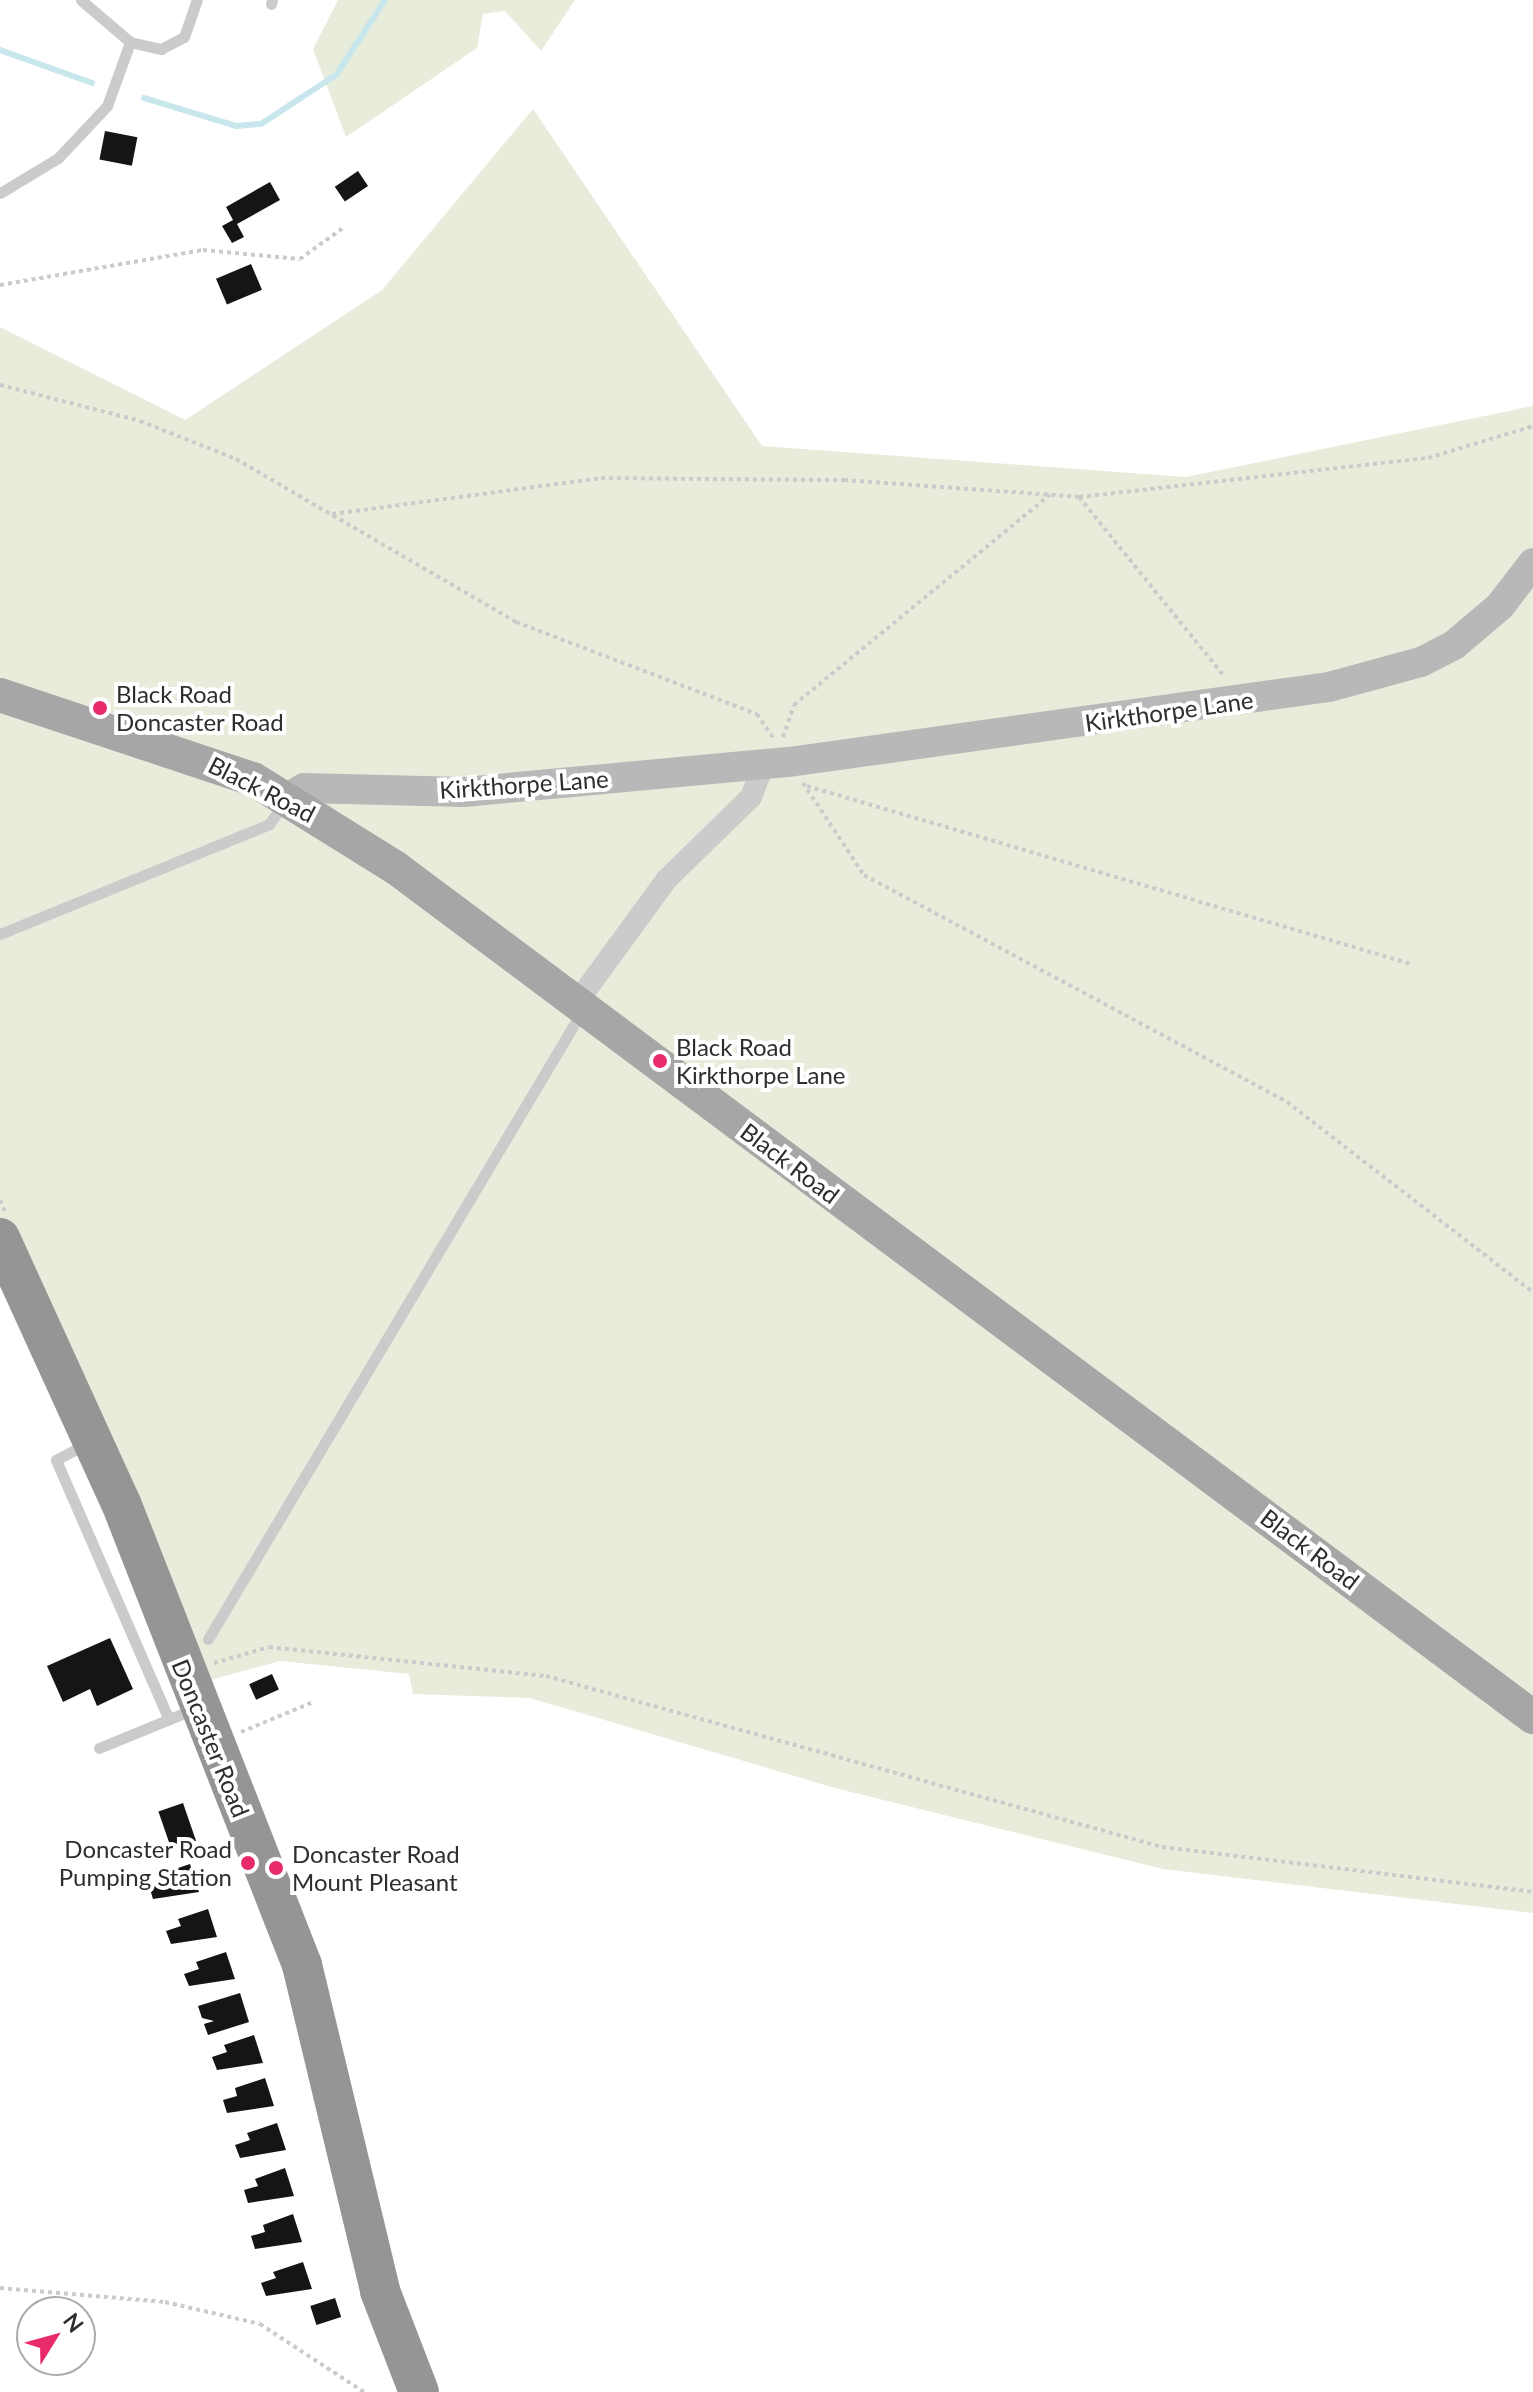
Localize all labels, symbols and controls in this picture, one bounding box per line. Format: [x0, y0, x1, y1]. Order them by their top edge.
place label: Black Road Doncaster Road [116, 680, 284, 736]
street label: Kirkthorpe Lane [1083, 685, 1255, 737]
marker: Black Road Doncaster Road [91, 699, 109, 717]
street label: Black Road [204, 750, 320, 828]
street label: Kirkthorpe Lane [438, 764, 610, 804]
place label: Black Road Kirkthorpe Lane [676, 1033, 846, 1089]
marker: Black Road Kirkthorpe Lane [651, 1052, 669, 1070]
street label: Black Road [735, 1117, 845, 1209]
street label: Black Road [1255, 1503, 1365, 1595]
street label: Doncaster Road [166, 1655, 256, 1821]
place label: Doncaster Road Pumping Station [59, 1835, 232, 1891]
place label: Doncaster Road Mount Pleasant [292, 1840, 460, 1896]
marker: Doncaster Road Pumping Station [239, 1854, 257, 1872]
marker: Doncaster Road Mount Pleasant [267, 1859, 285, 1877]
north arrow [16, 2296, 96, 2376]
text: N [58, 2308, 90, 2337]

